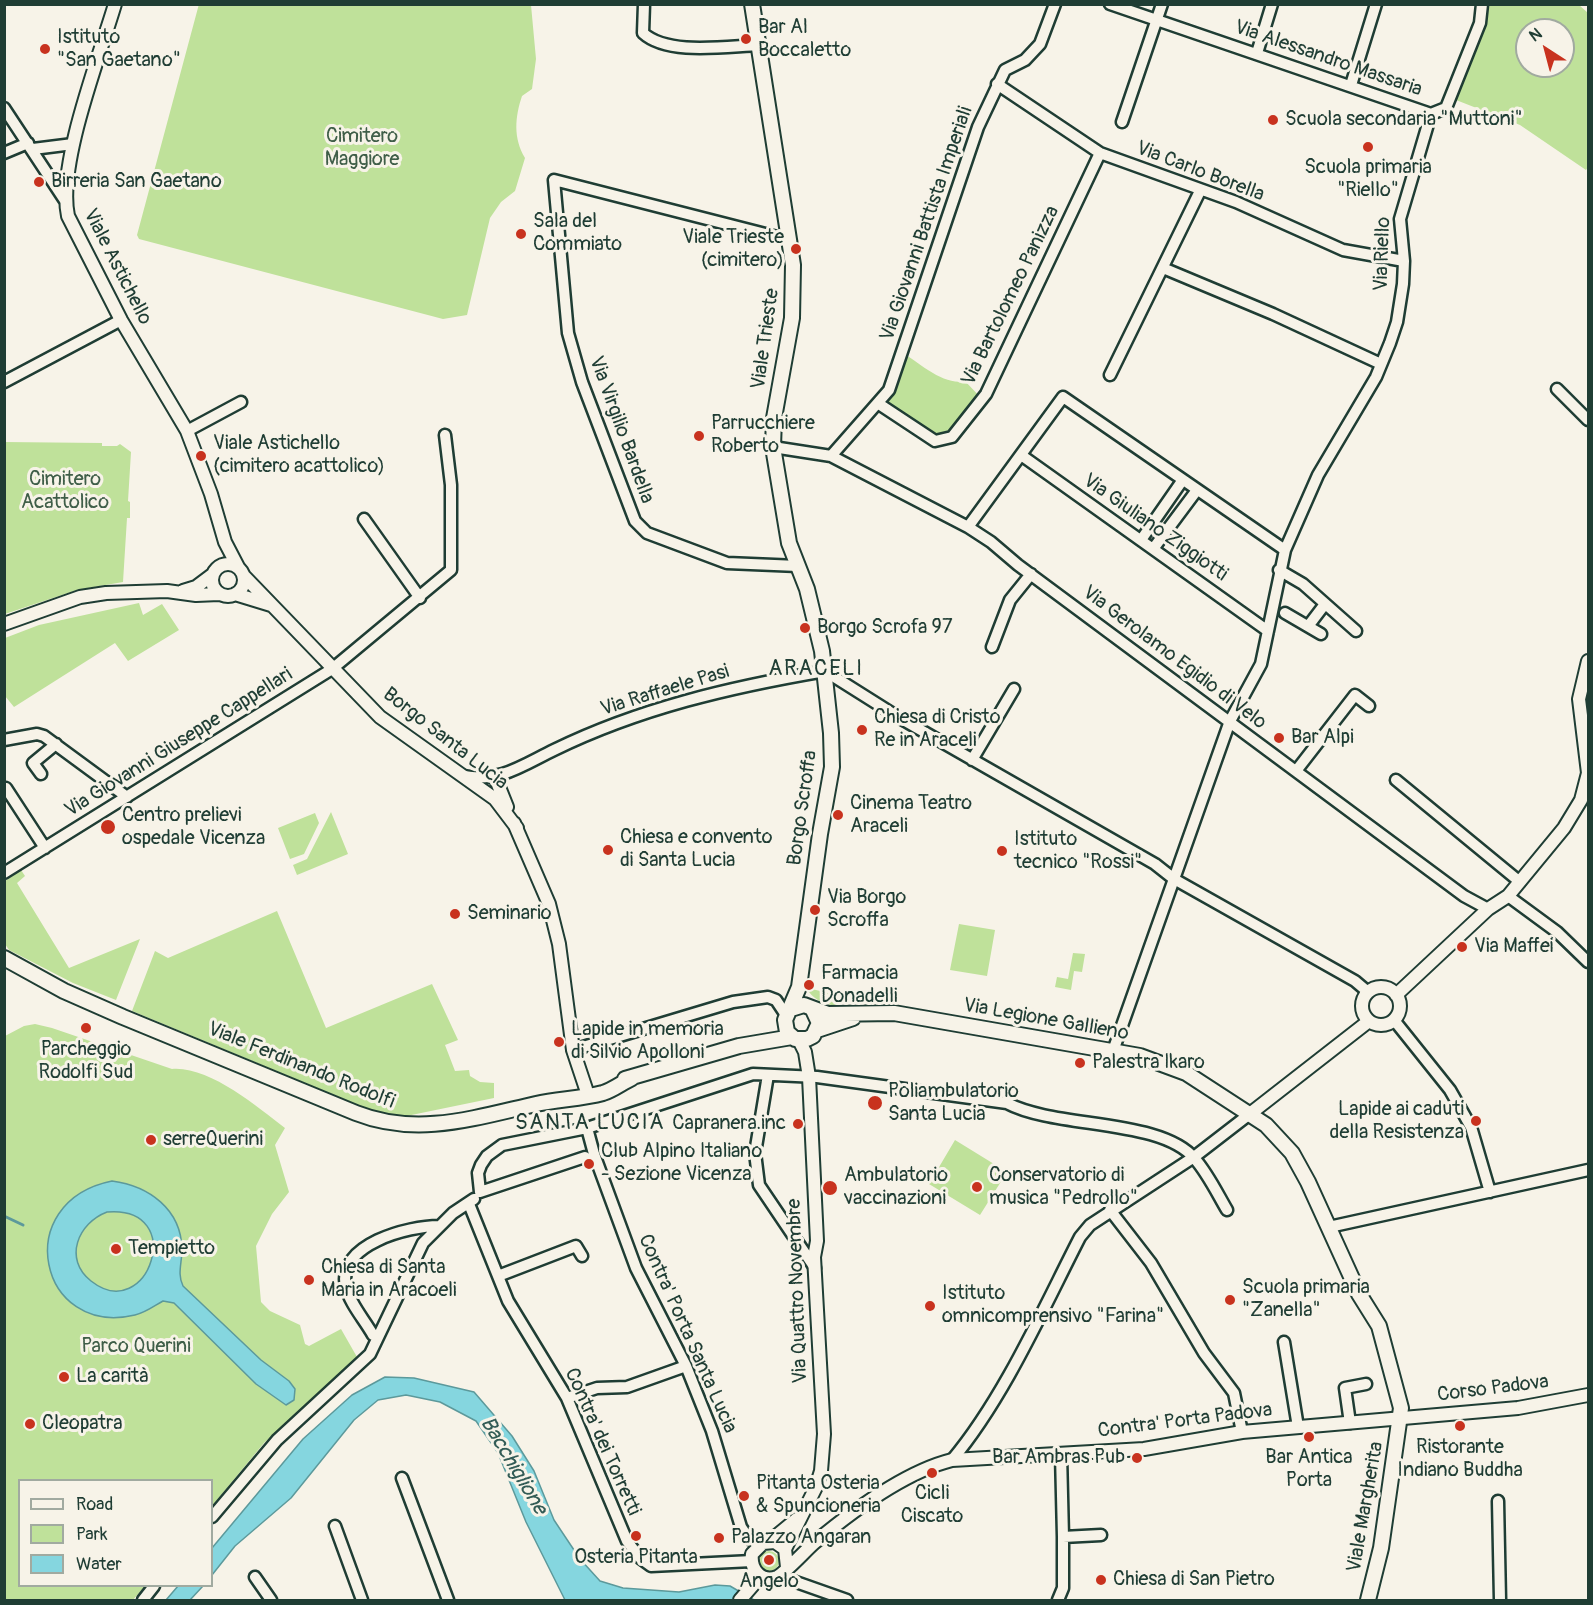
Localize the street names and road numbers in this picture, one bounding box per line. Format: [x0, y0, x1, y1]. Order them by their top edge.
street label: Via Alessandro Massaria [1231, 16, 1425, 102]
street label: Via Giovanni Battista Imperiali [876, 104, 978, 344]
street label: Via Carlo Borella [1133, 137, 1267, 207]
street label: Via Bartolomeo Panizza [957, 202, 1065, 390]
street label: Viale Astichello [77, 205, 157, 329]
street label: Via Riello [1370, 216, 1396, 292]
street label: Viale Trieste [747, 287, 785, 391]
street label: Via Virgilio Bardella [583, 353, 659, 507]
street label: Via Giuliano Ziggiotti [1078, 469, 1232, 587]
street label: Via Gerolamo Egidio di Velo [1077, 581, 1271, 735]
street label: Via Raffaele Pasi [598, 660, 732, 722]
street label: Via Giovanni Giuseppe Cappellari [61, 663, 297, 823]
street label: Borgo Santa Lucia [378, 683, 512, 795]
street label: Borgo Scroffa [783, 749, 823, 867]
street label: Via Legione Gallieno [961, 994, 1131, 1046]
street label: Viale Ferdinando Rodolfi [204, 1017, 398, 1115]
street label: Via Quattro Novembre [783, 1198, 813, 1384]
street label: Contra' Porta Santa Lucia [632, 1231, 742, 1437]
street label: Contra' dei Torretti [559, 1365, 645, 1519]
street label: Corso Padova [1436, 1370, 1550, 1408]
street label: Contra' Porta Padova [1096, 1398, 1274, 1444]
street label: Viale Margherita [1343, 1440, 1389, 1574]

